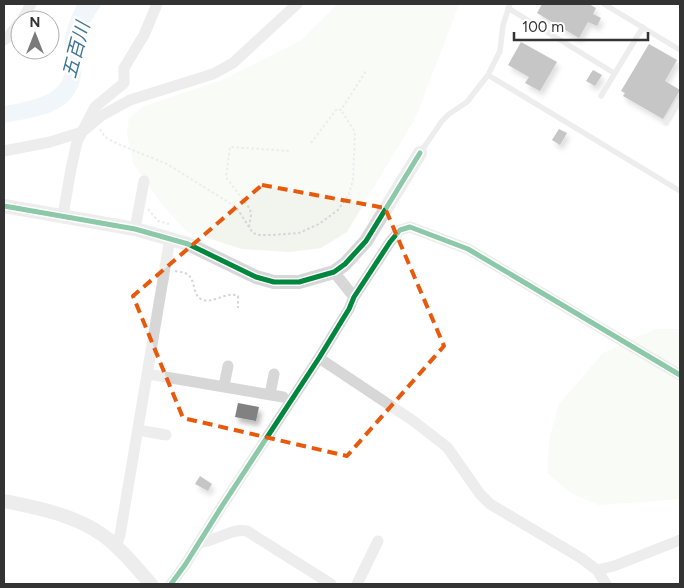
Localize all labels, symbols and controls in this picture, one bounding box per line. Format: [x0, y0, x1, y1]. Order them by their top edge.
north arrow [10, 10, 60, 60]
scale bar [514, 10, 648, 42]
text: N [30, 14, 40, 31]
water label: 五百川 [58, 18, 95, 81]
text: 100 m [522, 18, 564, 36]

